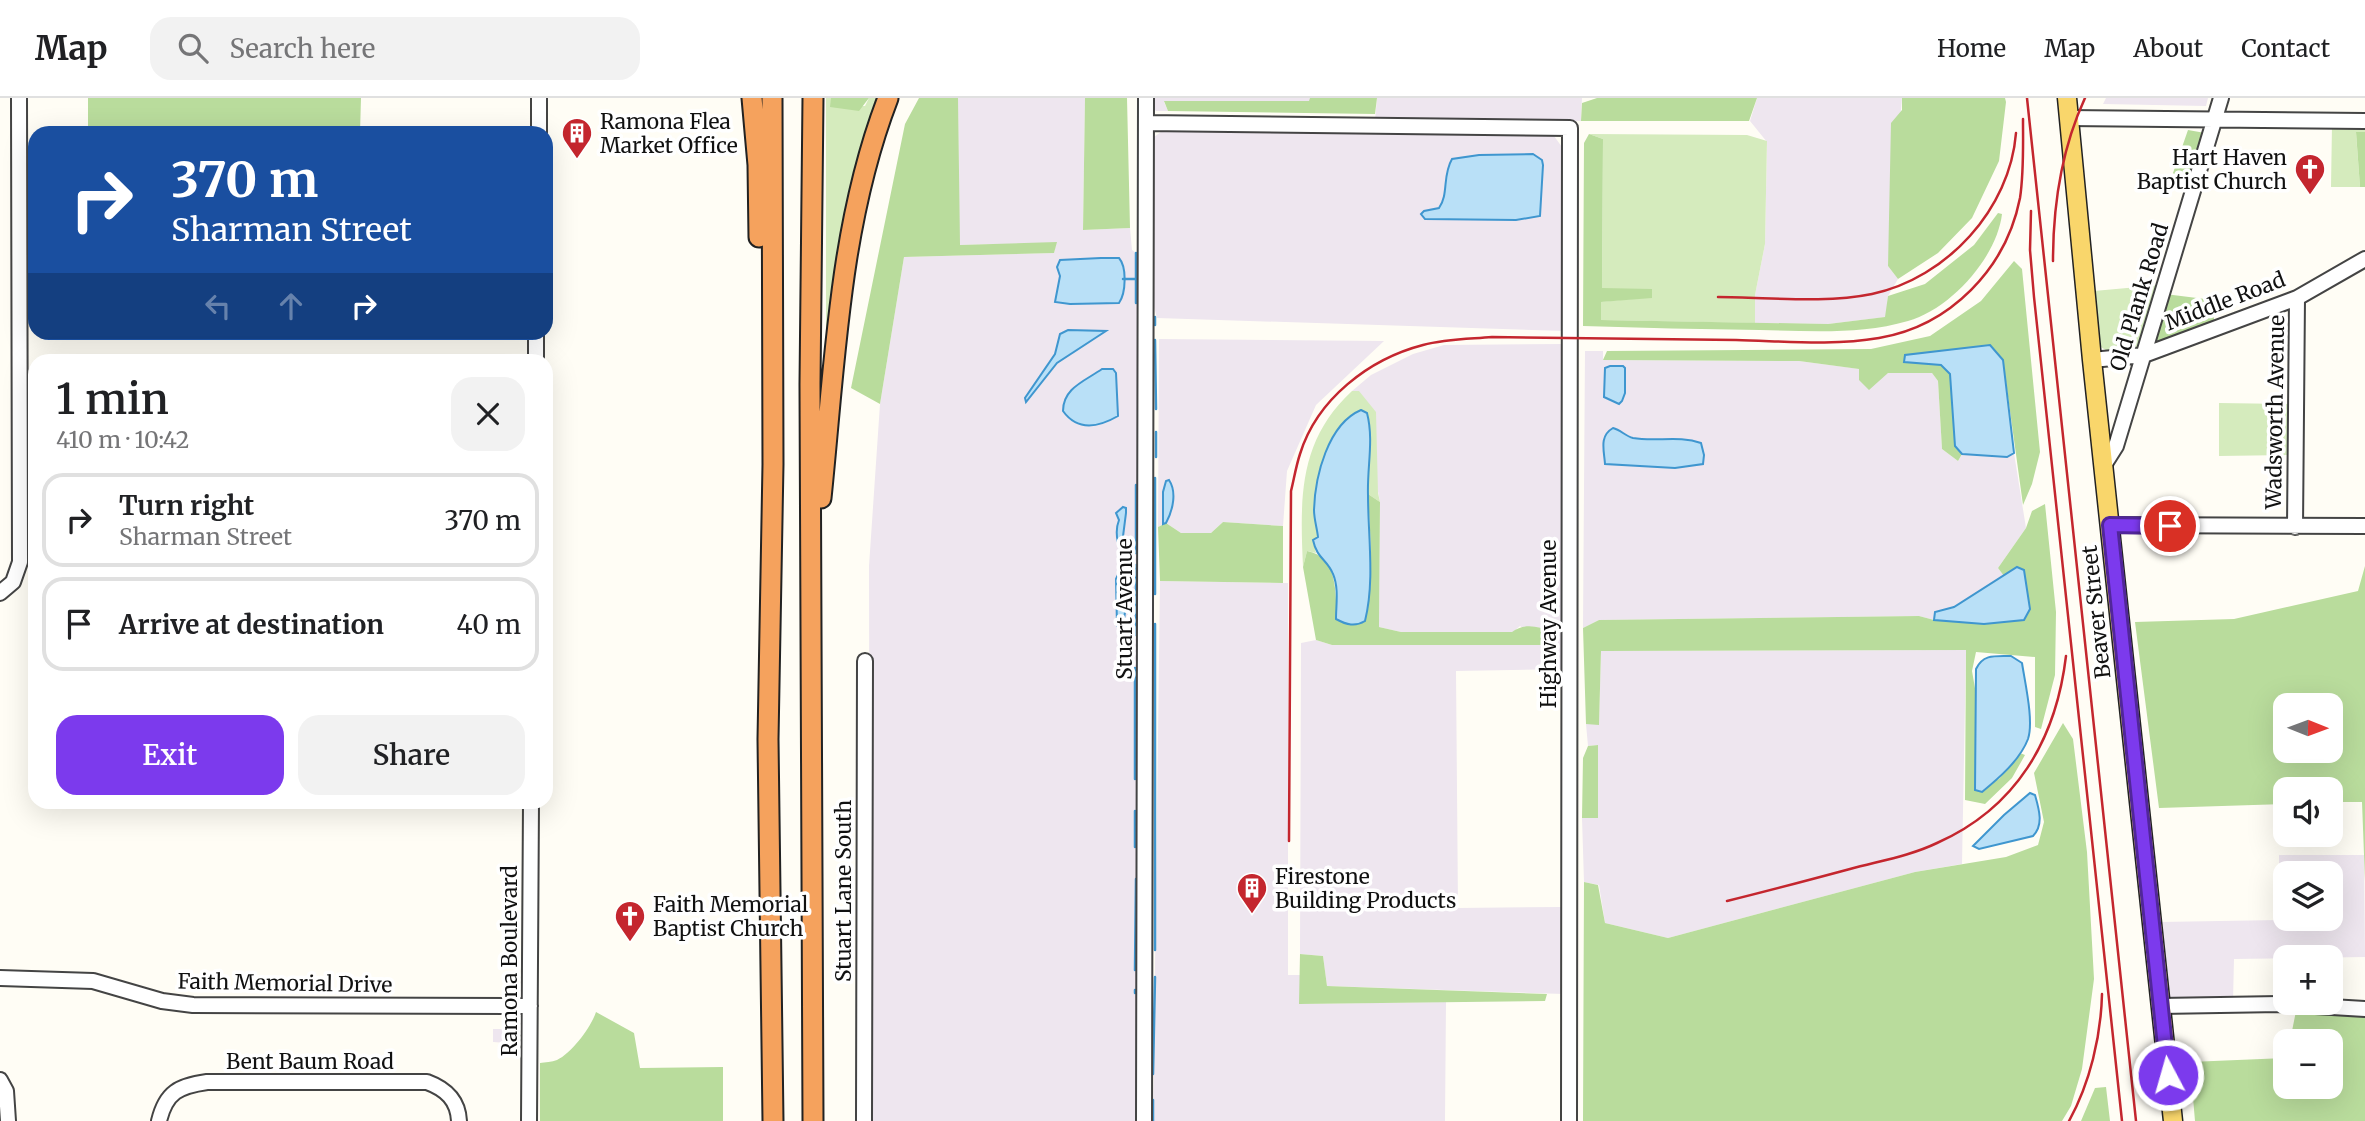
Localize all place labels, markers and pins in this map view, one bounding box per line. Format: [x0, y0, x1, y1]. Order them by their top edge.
place label: Ramona Flea Market Office [600, 108, 738, 159]
building icon: Ramona Flea Market Office [560, 116, 594, 160]
place label: Hart Haven Baptist Church [2137, 144, 2287, 195]
church icon: Hart Haven Baptist Church [2293, 152, 2327, 196]
pin [2140, 496, 2200, 556]
place label: Firestone Building Products [1275, 863, 1456, 914]
building icon: Firestone Building Products [1235, 871, 1269, 915]
place label: Faith Memorial Baptist Church [653, 891, 809, 942]
church icon: Faith Memorial Baptist Church [613, 899, 647, 943]

